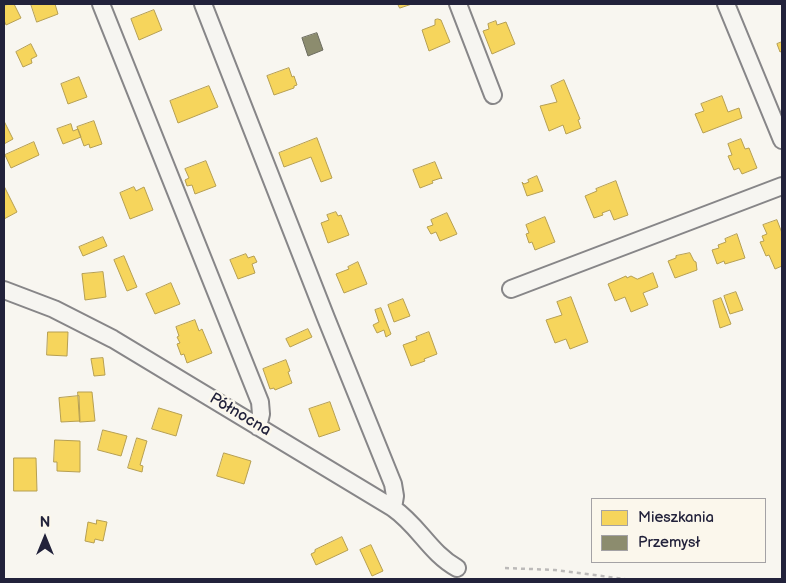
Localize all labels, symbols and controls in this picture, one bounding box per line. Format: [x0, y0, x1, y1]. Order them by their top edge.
street label: Północna [206, 389, 274, 441]
legend [591, 498, 766, 563]
text: Mieszkania [638, 508, 714, 527]
north arrow [20, 513, 70, 563]
text: N [40, 514, 50, 531]
text: Przemysł [638, 533, 700, 552]

